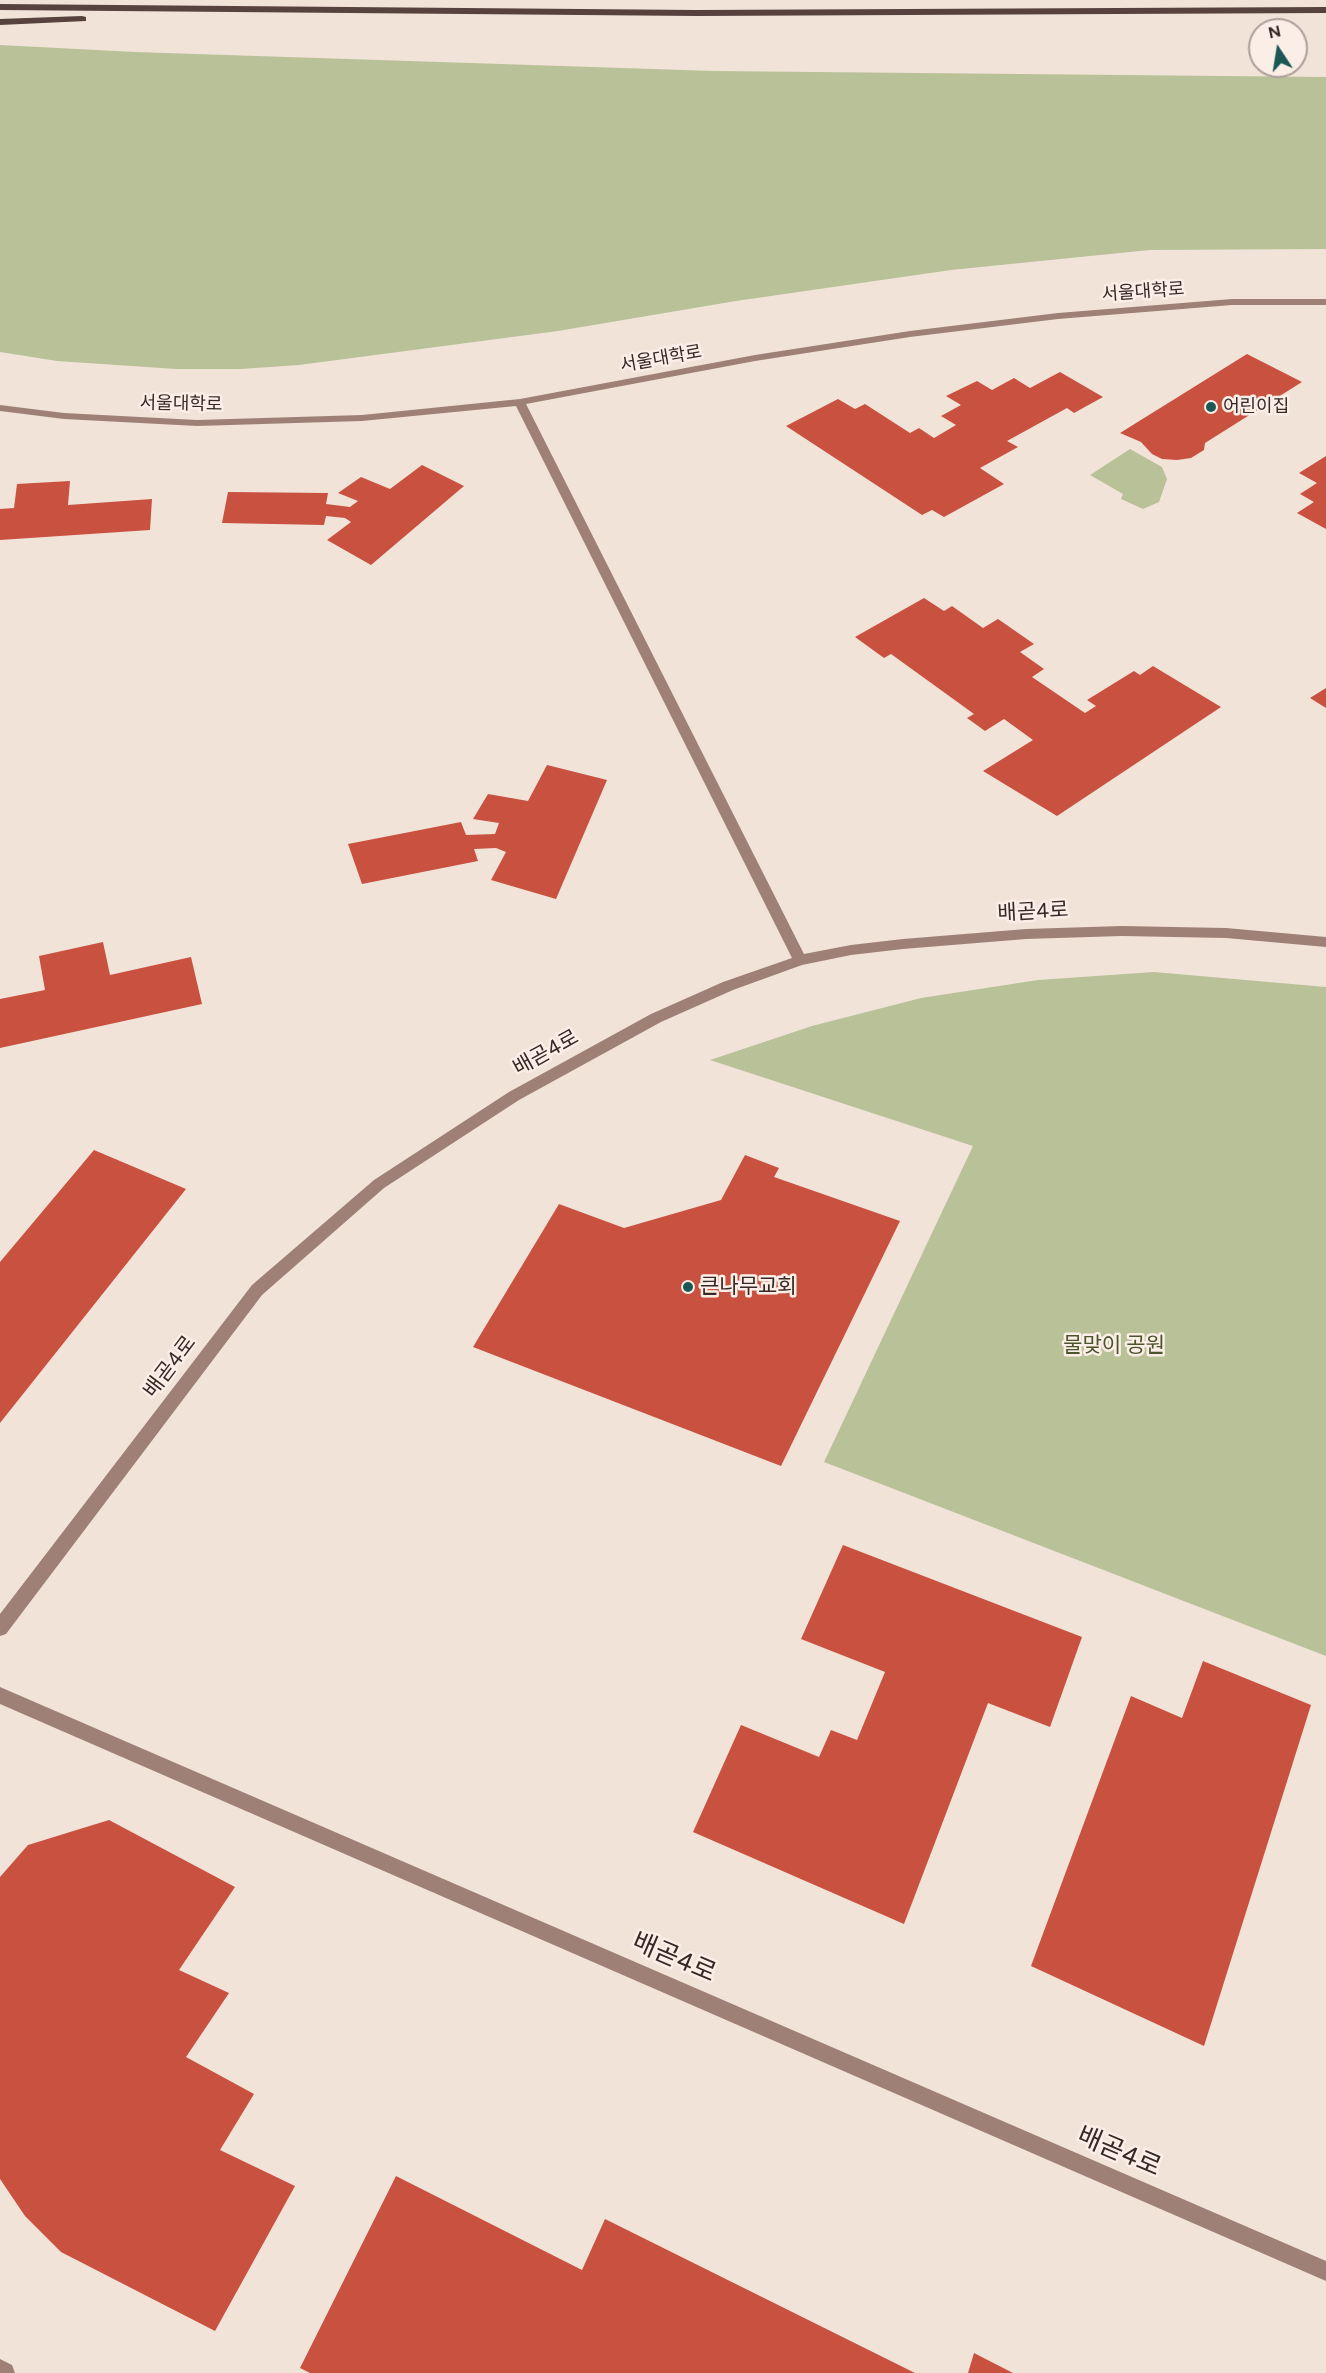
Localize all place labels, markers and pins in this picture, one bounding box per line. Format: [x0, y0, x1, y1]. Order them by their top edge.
place label: 어린이집 [1223, 396, 1289, 418]
marker: 어린이집 [1204, 400, 1218, 414]
place label: 큰나무교회 [700, 1274, 797, 1300]
marker: 큰나무교회 [681, 1280, 695, 1294]

